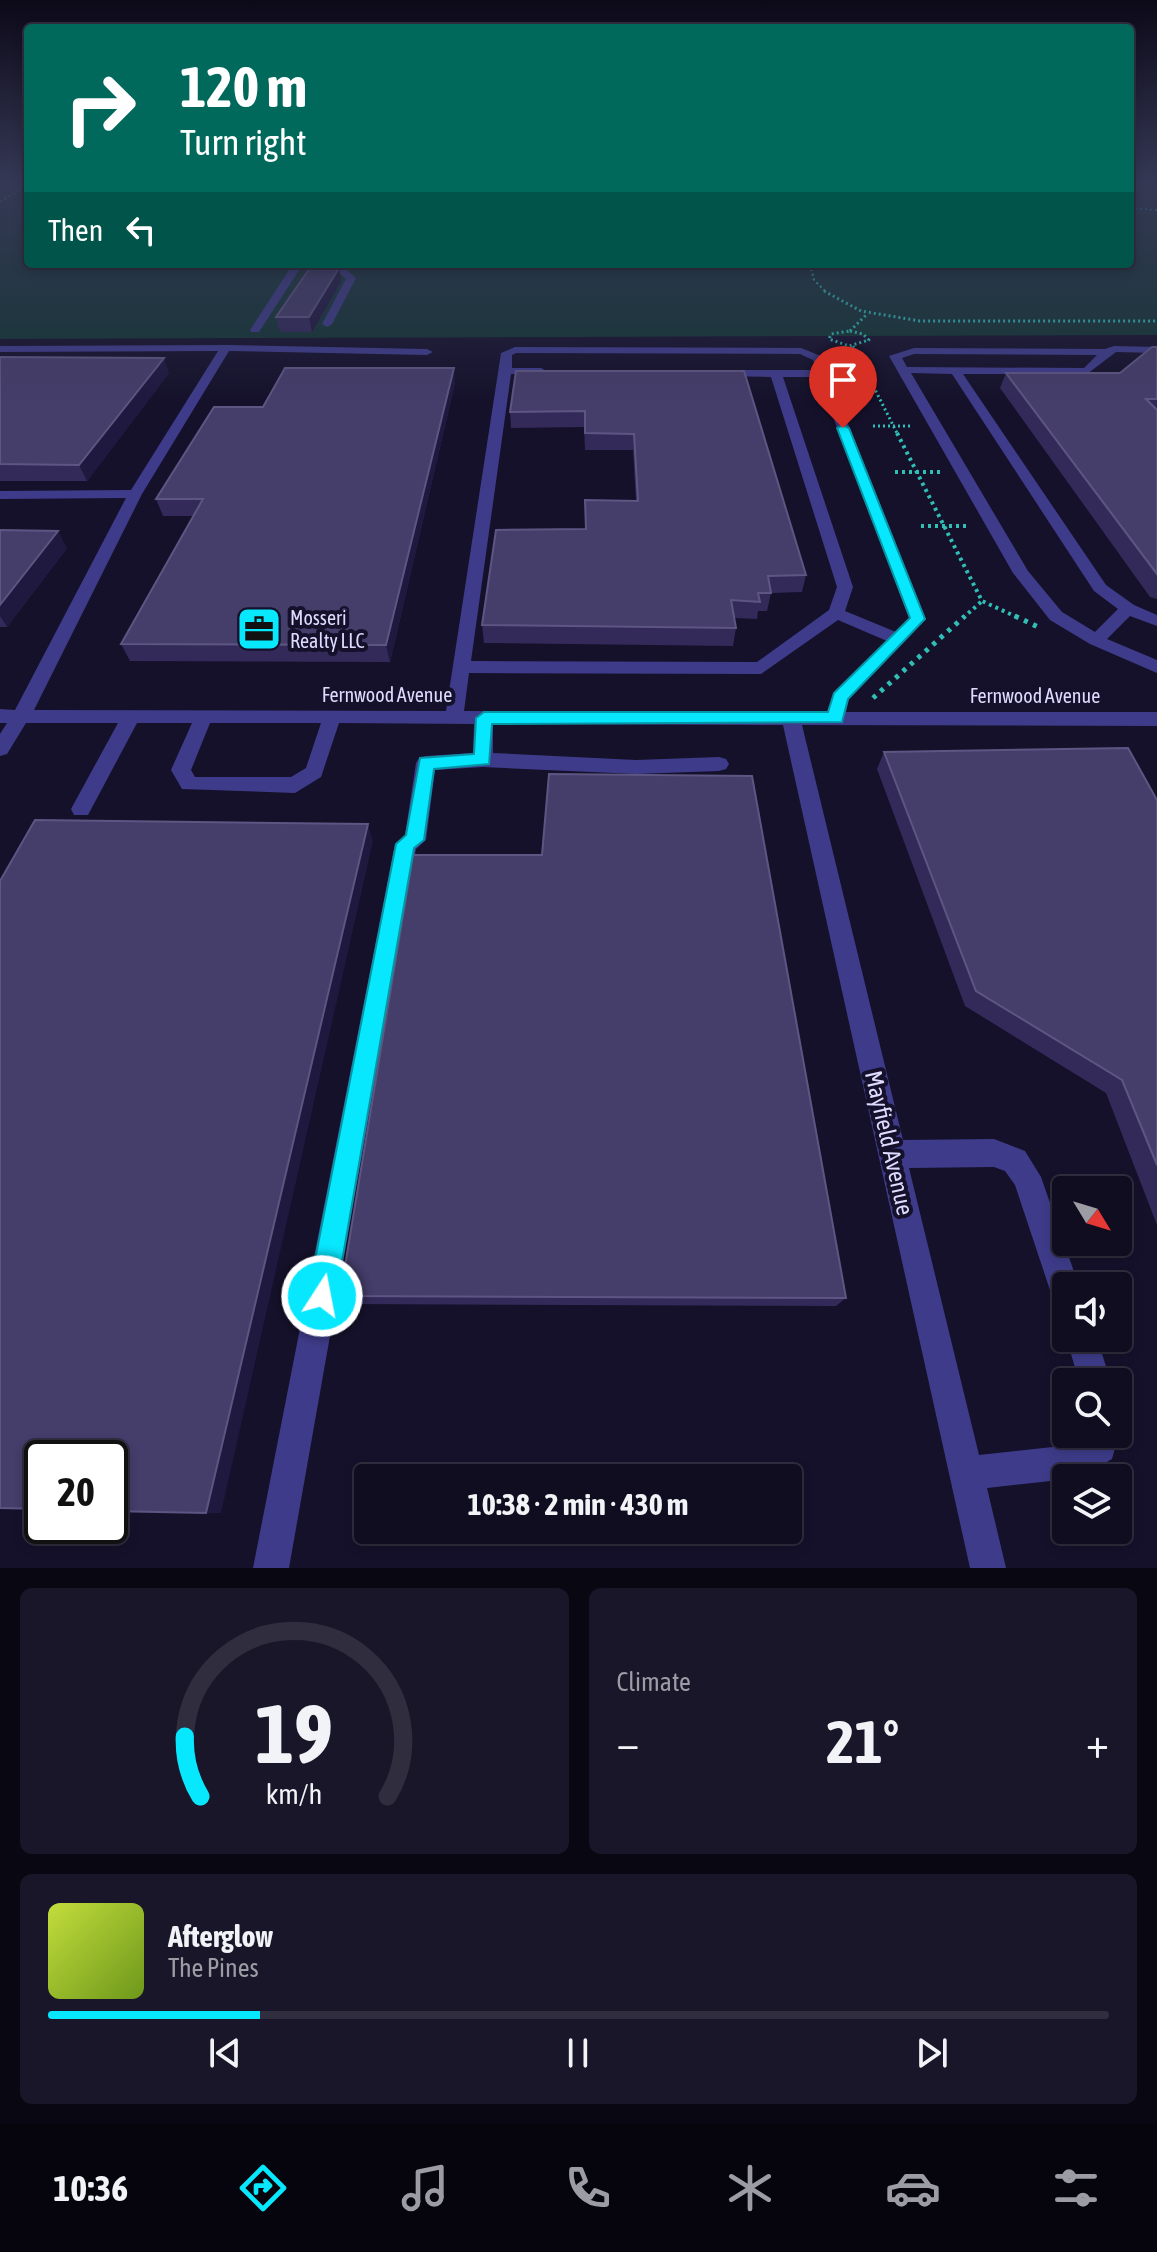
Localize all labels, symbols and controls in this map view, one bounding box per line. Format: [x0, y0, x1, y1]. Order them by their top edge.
text: 120 m [180, 55, 307, 119]
icon: right [48, 56, 152, 160]
text: Turn right [180, 121, 307, 163]
icon: left [119, 208, 163, 252]
text: Then [48, 213, 103, 247]
pin [809, 346, 877, 428]
icon: arrive [821, 358, 865, 402]
office icon: Mosseri Realty LLC [235, 605, 283, 653]
place label: Mosseri Realty LLC [290, 606, 365, 652]
street label: Fernwood Avenue [322, 683, 452, 706]
street label: Fernwood Avenue [970, 684, 1100, 707]
street label: Mayfield Avenue [860, 1068, 919, 1218]
north arrow [1052, 1176, 1132, 1256]
map controls [1052, 1176, 1132, 1544]
position arrow [280, 1254, 364, 1338]
button: sound [1052, 1272, 1132, 1352]
button: search [1052, 1368, 1132, 1448]
speed limit sign: 20 [24, 1440, 128, 1544]
button: layers [1052, 1464, 1132, 1544]
text: 10:38 · 2 min · 430 m [468, 1487, 688, 1521]
text: Climate [617, 1667, 691, 1697]
text: 19 [255, 1685, 333, 1781]
text: 21° [826, 1707, 899, 1776]
text: − [617, 1717, 639, 1767]
text: + [1086, 1717, 1109, 1767]
text: km/h [266, 1777, 323, 1810]
text: Afterglow [168, 1919, 273, 1953]
text: The Pines [168, 1953, 259, 1983]
icon: previous [203, 2031, 247, 2075]
icon: pause [556, 2031, 600, 2075]
icon: next [910, 2031, 954, 2075]
icon: directions [235, 2160, 291, 2216]
icon: music [397, 2160, 453, 2216]
icon: phone [560, 2160, 616, 2216]
icon: climate [722, 2160, 778, 2216]
icon: car [885, 2160, 941, 2216]
icon: filters [1048, 2160, 1104, 2216]
text: 10:36 [53, 2167, 128, 2209]

